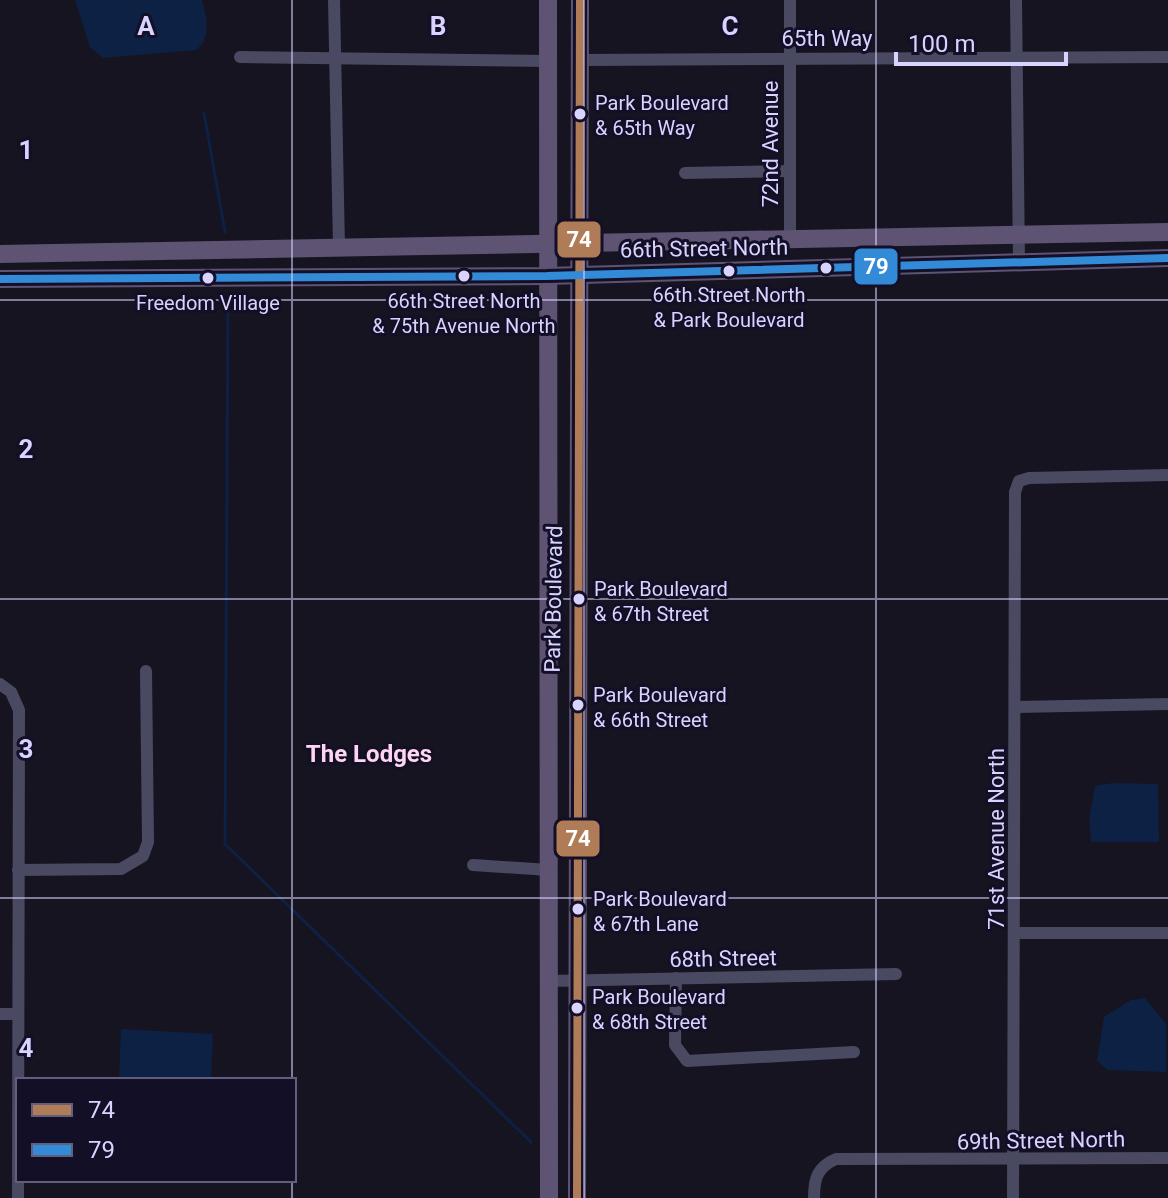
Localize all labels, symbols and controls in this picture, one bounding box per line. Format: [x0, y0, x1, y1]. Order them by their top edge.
text: A [137, 11, 155, 41]
text: B [430, 11, 446, 41]
text: C [721, 11, 739, 41]
scale bar [896, 16, 1066, 66]
street label: 65th Way [782, 26, 873, 51]
text: 100 m [908, 30, 975, 58]
street label: 72nd Avenue [758, 81, 783, 207]
place label: Park Boulevard & 65th Way [595, 91, 729, 140]
marker: Park Boulevard & 65th Way [572, 106, 588, 122]
text: 1 [19, 135, 33, 165]
line badge: 74 [556, 220, 602, 259]
text: 74 [566, 227, 592, 252]
street label: 66th Street North [620, 235, 788, 262]
line badge: 79 [853, 247, 899, 286]
text: 79 [863, 254, 889, 279]
unlabelled marker [818, 260, 834, 276]
marker: 66th Street North & Park Boulevard [721, 263, 737, 279]
marker: 66th Street North & 75th Avenue North [456, 268, 472, 284]
marker: Freedom Village [200, 270, 216, 286]
place label: 66th Street North & Park Boulevard [652, 283, 806, 332]
place label: 66th Street North & 75th Avenue North [372, 289, 556, 338]
place label: Freedom Village [136, 291, 280, 315]
text: 2 [19, 434, 33, 464]
street label: Park Boulevard [540, 525, 567, 673]
place label: Park Boulevard & 67th Street [594, 577, 728, 626]
marker: Park Boulevard & 67th Street [571, 591, 587, 607]
place label: Park Boulevard & 66th Street [593, 683, 727, 732]
marker: Park Boulevard & 66th Street [570, 697, 586, 713]
text: 3 [19, 734, 33, 764]
district label: The Lodges [306, 740, 432, 768]
street label: 71st Avenue North [984, 748, 1009, 930]
line badge: 74 [555, 819, 601, 858]
text: 74 [565, 826, 591, 851]
place label: Park Boulevard & 67th Lane [593, 887, 727, 936]
marker: Park Boulevard & 67th Lane [570, 901, 586, 917]
street label: 68th Street [669, 945, 777, 972]
place label: Park Boulevard & 68th Street [592, 985, 726, 1034]
marker: Park Boulevard & 68th Street [569, 1000, 585, 1016]
text: 4 [19, 1033, 34, 1063]
legend [16, 1078, 296, 1182]
text: 74 [88, 1096, 115, 1124]
street label: 69th Street North [957, 1127, 1125, 1154]
text: 79 [88, 1136, 115, 1164]

